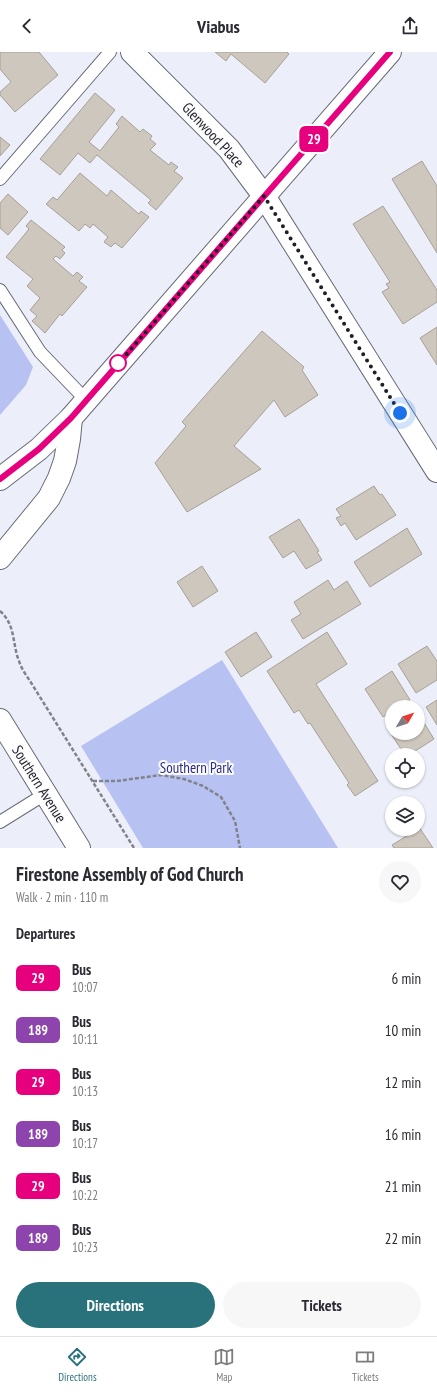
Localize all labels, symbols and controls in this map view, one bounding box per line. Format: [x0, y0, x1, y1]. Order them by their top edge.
icon: back [16, 15, 38, 37]
text: Viabus [197, 15, 240, 38]
icon: share [399, 15, 421, 37]
street label: Glenwood Place [178, 98, 248, 171]
line badge: 29 [296, 126, 332, 152]
text: 29 [307, 130, 321, 148]
unlabelled marker [109, 354, 127, 372]
your location [390, 403, 410, 423]
north arrow [385, 700, 425, 740]
map controls [385, 700, 425, 836]
street label: Southern Avenue [8, 741, 71, 826]
button: locate [385, 748, 425, 788]
park label: Southern Park [160, 758, 232, 777]
button: layers [385, 796, 425, 836]
button: heart [379, 861, 421, 903]
text: Firestone Assembly of God Church [16, 862, 244, 886]
text: Walk · 2 min · 110 m [16, 889, 108, 906]
text: Departures [16, 924, 75, 943]
text: Bus [72, 960, 91, 979]
text: 29 [31, 969, 45, 987]
text: 6 min [391, 969, 421, 988]
text: 10:07 [72, 979, 98, 996]
text: Bus [72, 1012, 91, 1031]
text: 189 [28, 1021, 48, 1039]
text: 10 min [385, 1021, 421, 1040]
text: 10:11 [72, 1031, 98, 1048]
text: Bus [72, 1064, 91, 1083]
text: 29 [31, 1073, 45, 1091]
text: 12 min [385, 1073, 421, 1092]
text: 10:13 [72, 1083, 98, 1100]
text: Bus [72, 1116, 91, 1135]
text: 189 [28, 1125, 48, 1143]
text: 16 min [385, 1125, 421, 1144]
text: 10:17 [72, 1135, 98, 1152]
text: Bus [72, 1168, 91, 1187]
text: 29 [31, 1177, 45, 1195]
text: 21 min [385, 1177, 421, 1196]
text: 10:22 [72, 1187, 98, 1204]
text: Bus [72, 1220, 91, 1239]
text: 189 [28, 1229, 48, 1247]
text: 22 min [385, 1229, 421, 1248]
text: 10:23 [72, 1239, 98, 1256]
button: Directions [16, 1282, 215, 1328]
button: Tickets [223, 1282, 421, 1328]
tab: Directions [58, 1346, 97, 1384]
tab: Map [213, 1346, 235, 1384]
tab: Tickets [352, 1346, 379, 1384]

